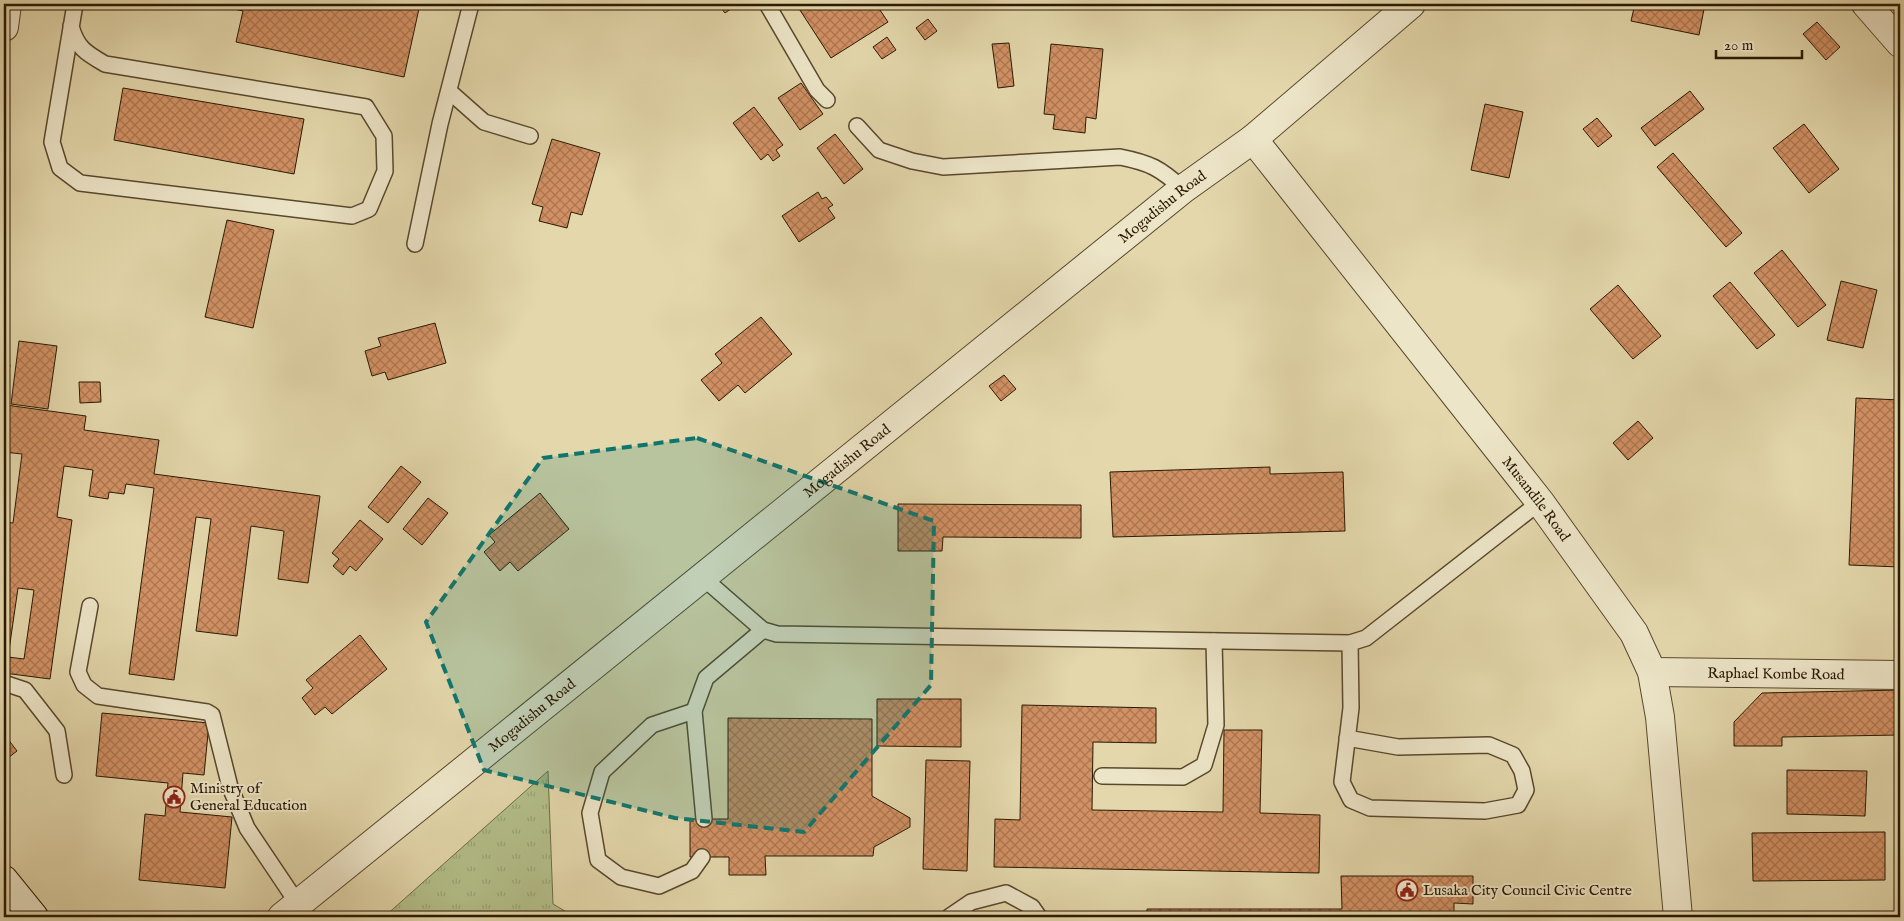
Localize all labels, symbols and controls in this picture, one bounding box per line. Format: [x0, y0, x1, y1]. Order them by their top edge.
scale bar [1716, 28, 1803, 60]
text: 20 m [1724, 36, 1754, 55]
street label: Mogadishu Road [1115, 166, 1211, 248]
street label: Mogadishu Road [799, 420, 895, 502]
street label: Musandile Road [1498, 453, 1575, 546]
street label: Raphael Kombe Road [1707, 664, 1846, 684]
street label: Mogadishu Road [484, 674, 580, 757]
place label: Ministry of General Education [190, 779, 307, 815]
public building icon: Ministry of General Education [162, 785, 186, 809]
public building icon: Lusaka City Council Civic Centre [1395, 878, 1419, 902]
place label: Lusaka City Council Civic Centre [1423, 881, 1632, 900]

